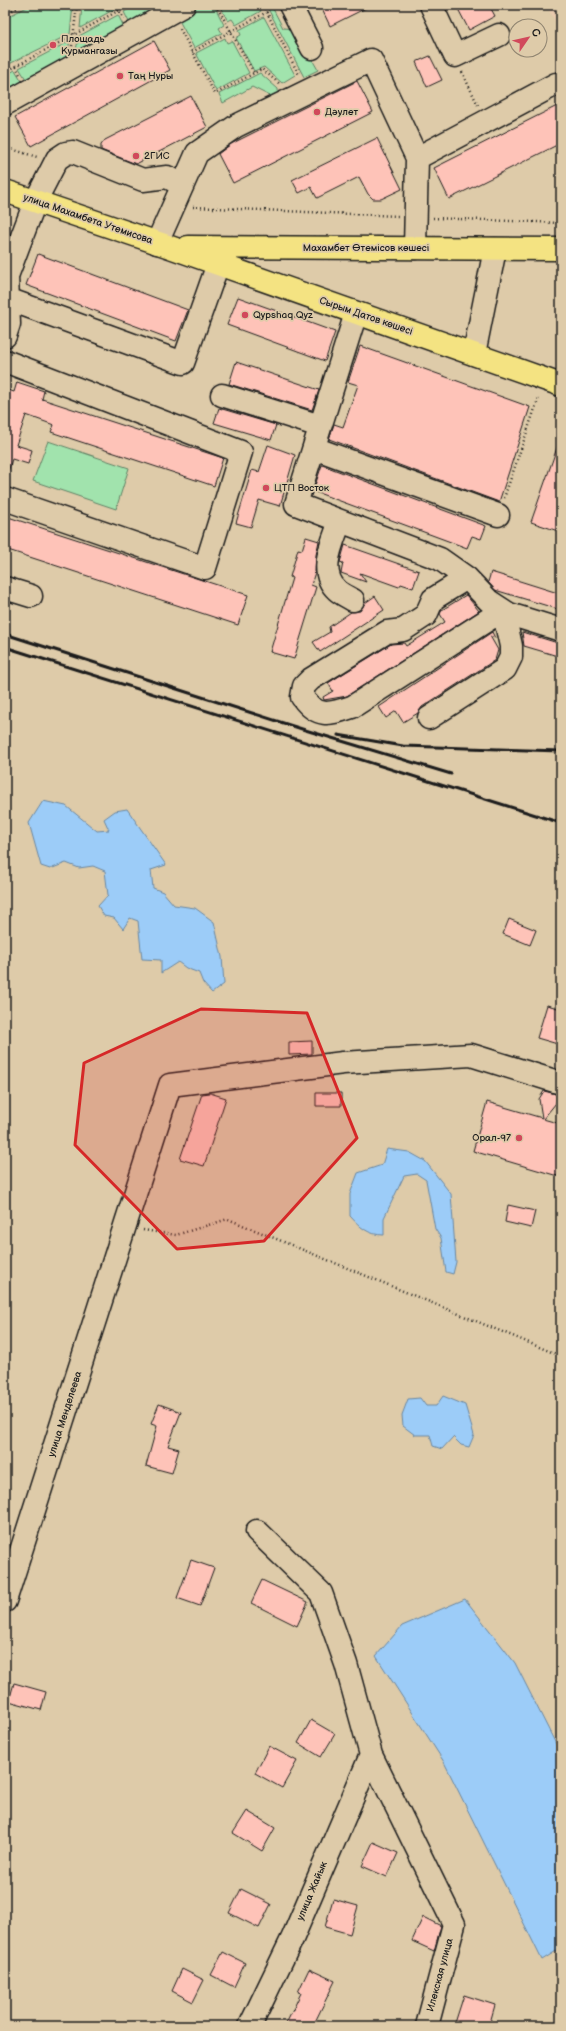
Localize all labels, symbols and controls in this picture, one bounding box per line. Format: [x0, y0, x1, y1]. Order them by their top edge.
north arrow [508, 18, 548, 58]
text: С [528, 26, 544, 40]
place label: Площадь Курмангазы [61, 33, 117, 57]
marker: Площадь Курмангазы [48, 40, 58, 50]
place label: Таң Нуры [128, 70, 173, 82]
marker: Таң Нуры [115, 71, 125, 81]
place label: Дәулет [325, 106, 359, 118]
marker: Дәулет [312, 107, 322, 117]
place label: 2ГИС [144, 150, 170, 162]
marker: 2ГИС [131, 151, 141, 161]
street label: улица Махамбета Утемисова [22, 191, 154, 247]
street label: Махамбет Өтемісов көшесі [303, 242, 429, 254]
street label: Сырым Датов көшесі [318, 294, 414, 338]
place label: Qypshaq Qyz [253, 309, 313, 321]
marker: Qypshaq Qyz [240, 310, 250, 320]
place label: ЦТП Восток [274, 482, 330, 494]
marker: ЦТП Восток [261, 483, 271, 493]
place label: Орал-97 [472, 1132, 511, 1144]
marker: Орал-97 [514, 1133, 524, 1143]
street label: улица Менделеева [45, 1369, 85, 1458]
street label: улица Жайык [294, 1859, 330, 1922]
street label: Илекская улица [424, 1937, 456, 2013]

